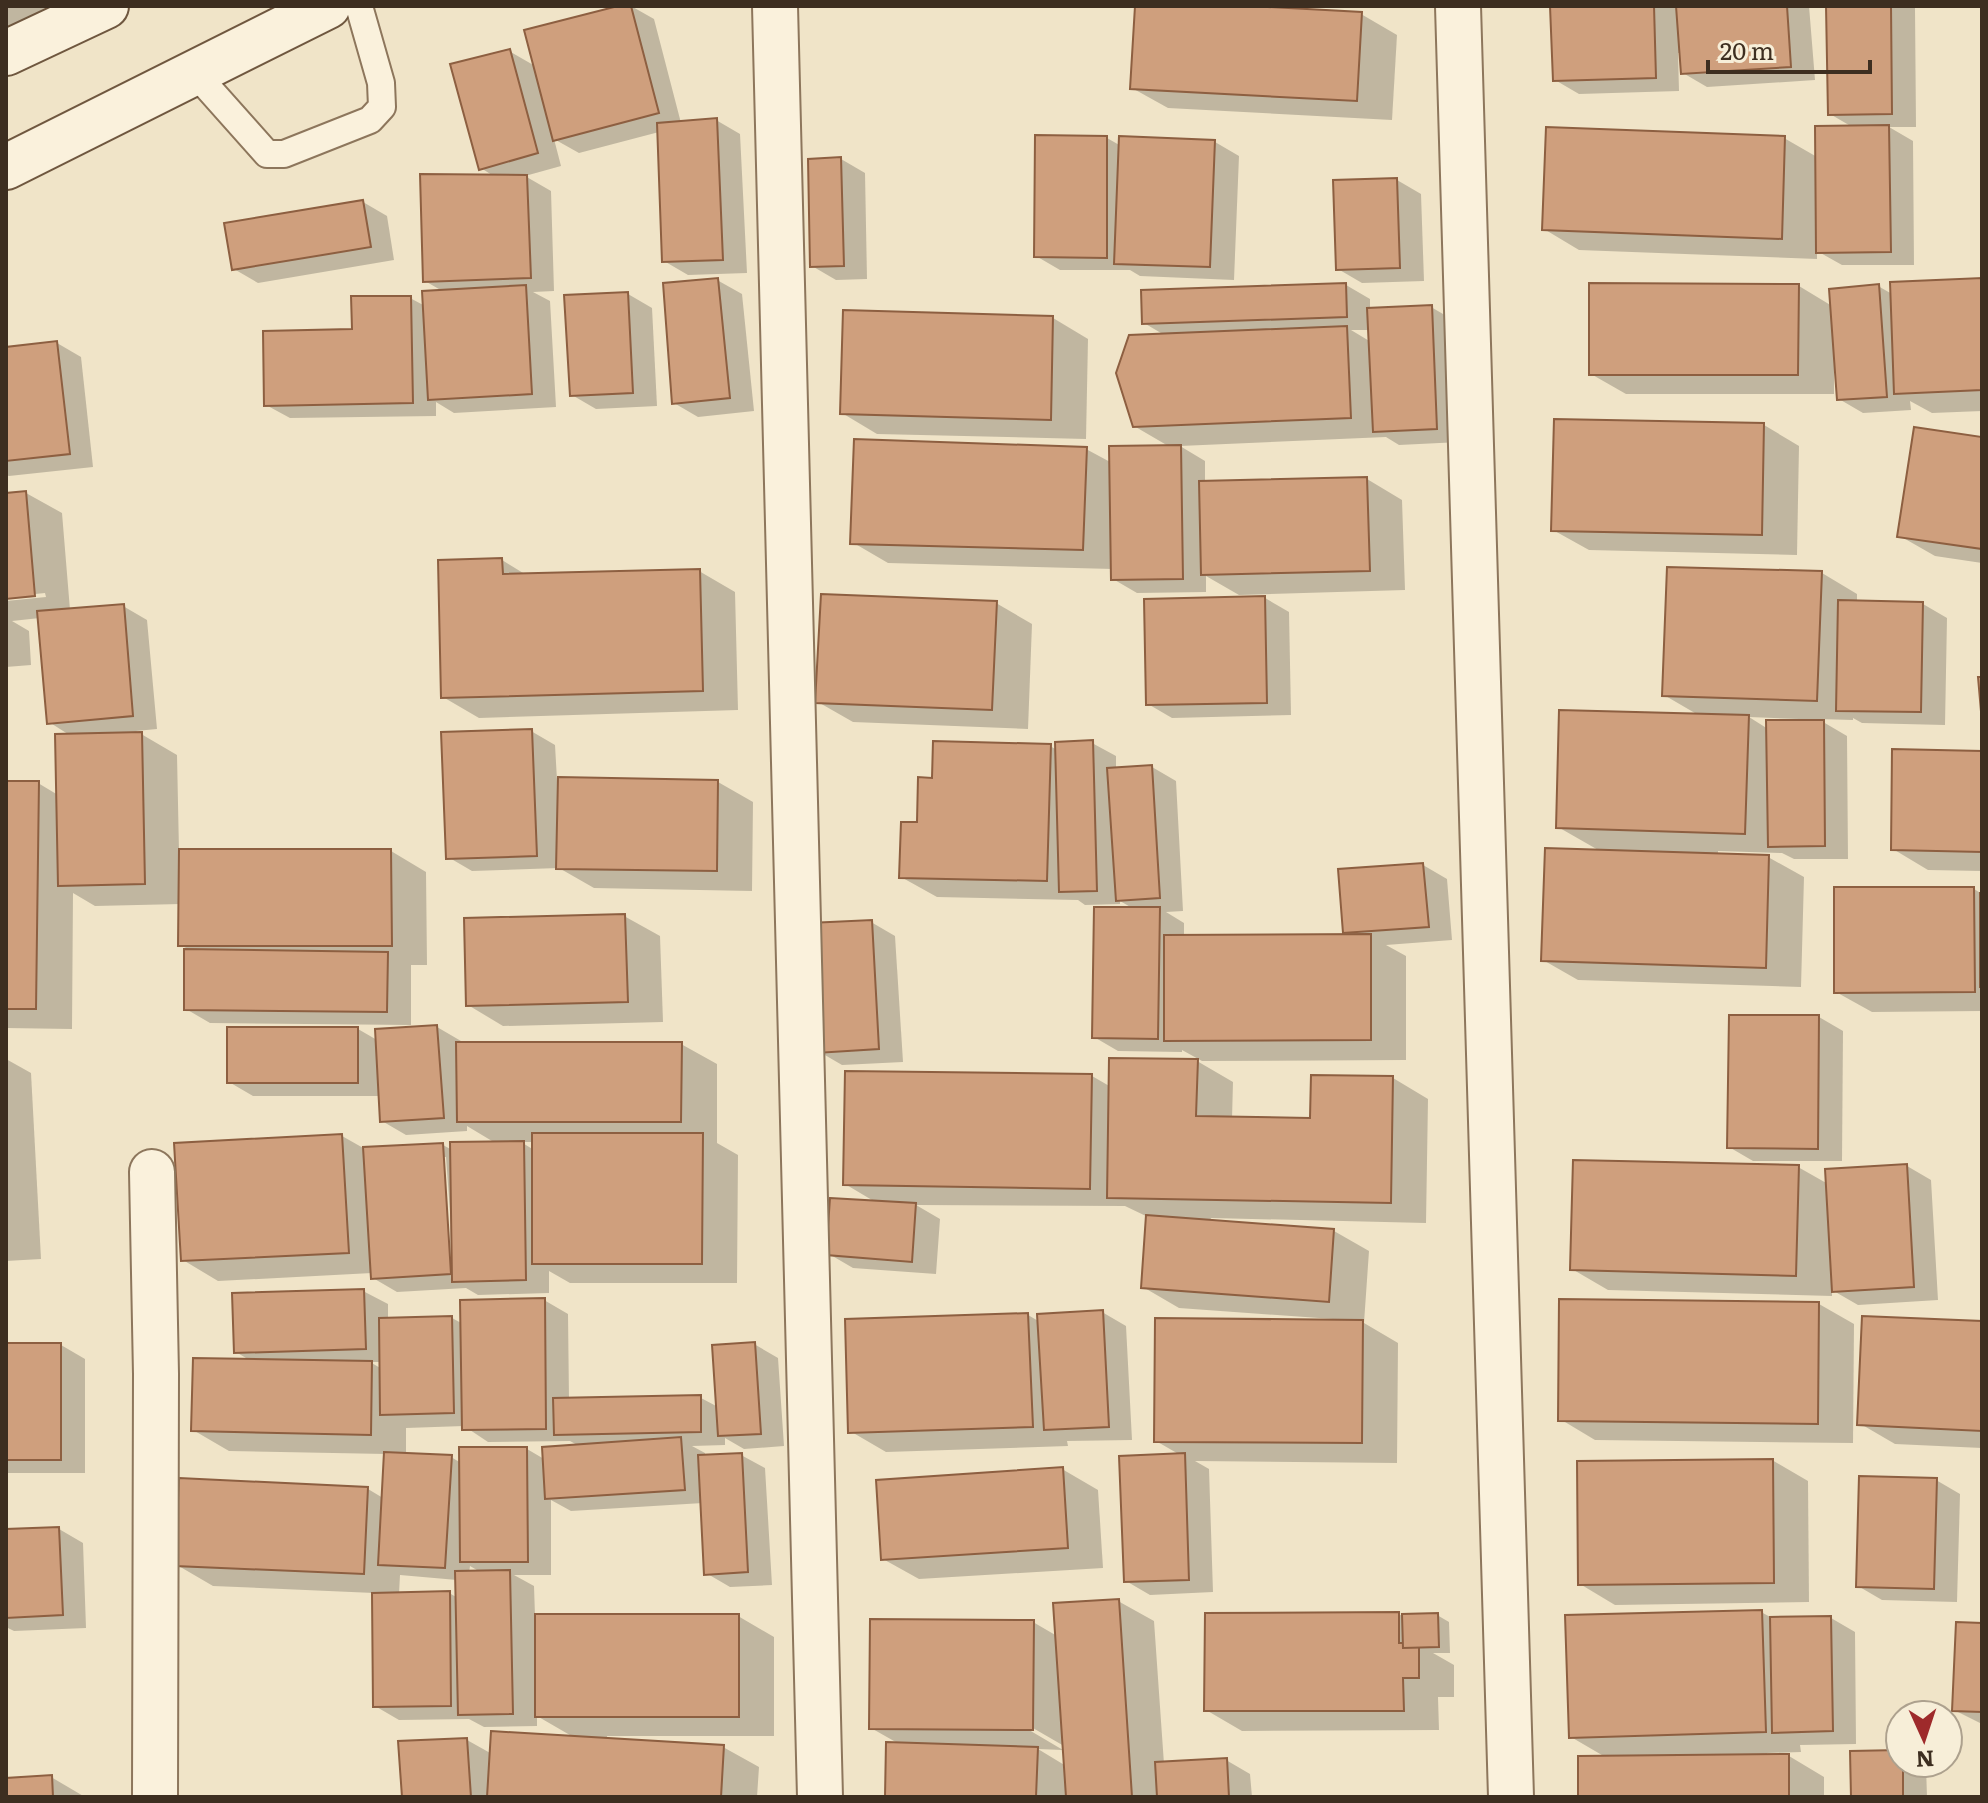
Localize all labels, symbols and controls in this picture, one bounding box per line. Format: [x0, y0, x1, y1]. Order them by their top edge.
scale bar [1708, 24, 1870, 74]
text: 20 m [1720, 32, 1774, 67]
north arrow [1884, 1699, 1964, 1779]
text: N [1915, 1744, 1935, 1777]

